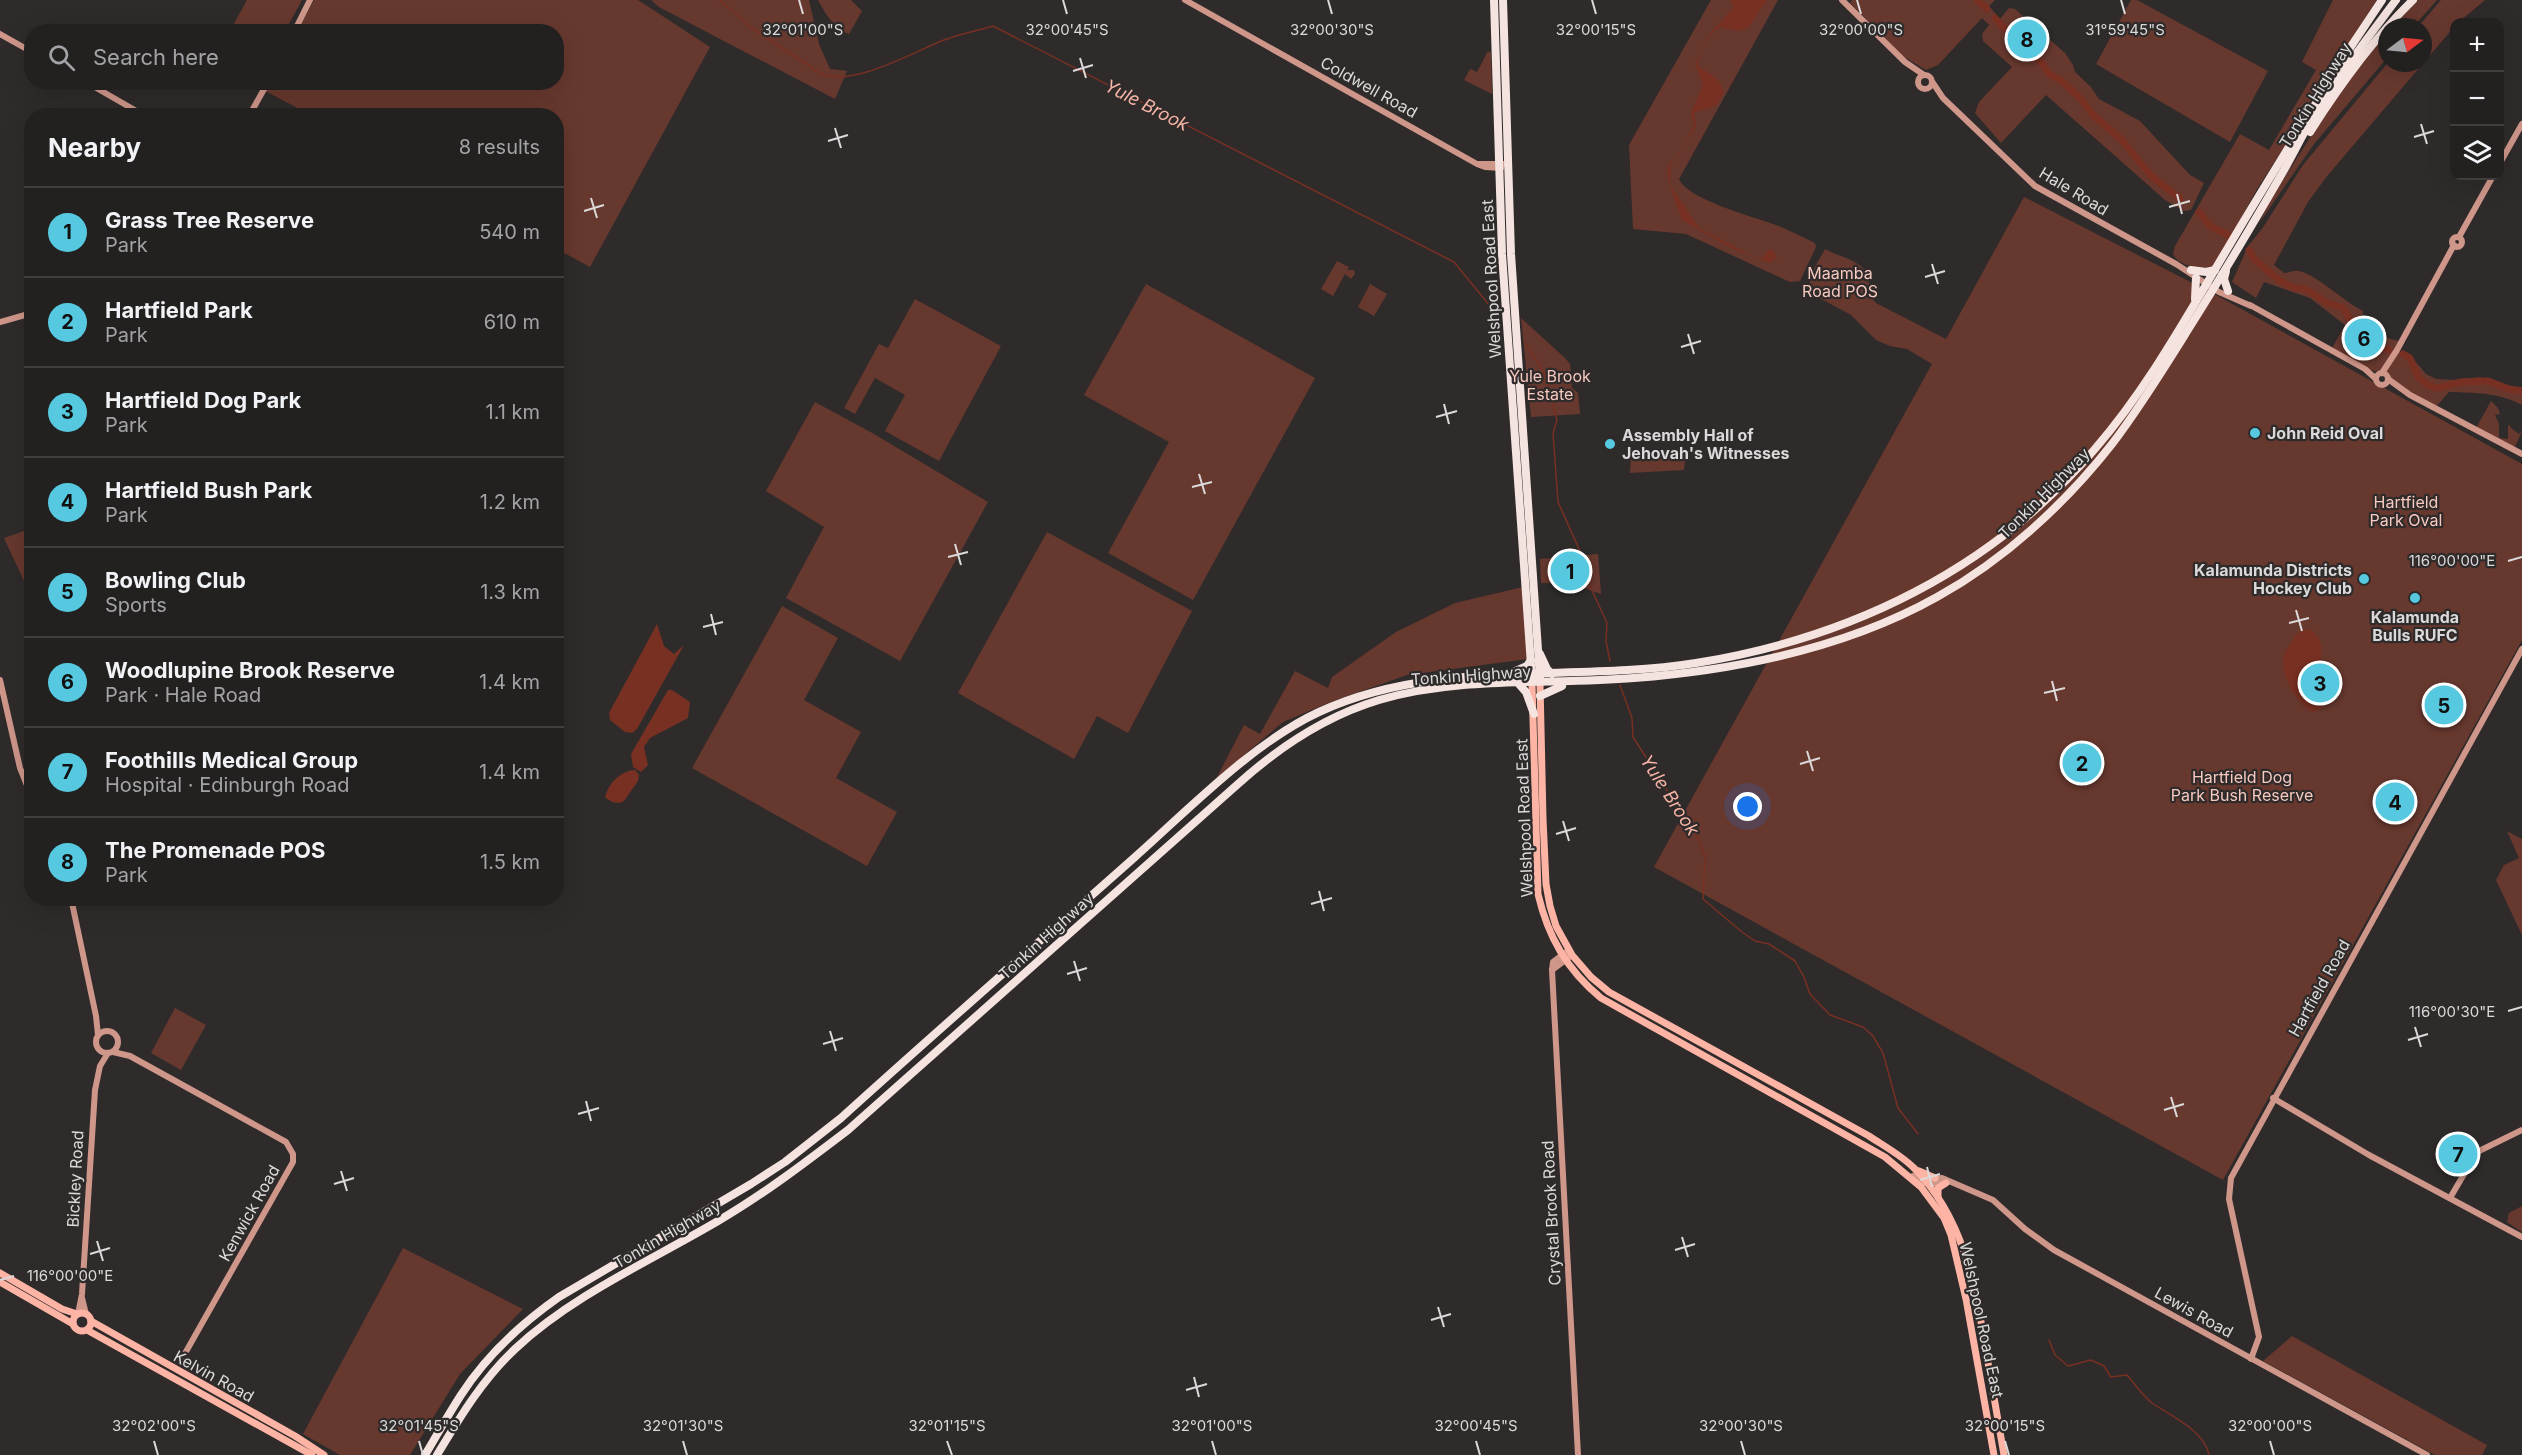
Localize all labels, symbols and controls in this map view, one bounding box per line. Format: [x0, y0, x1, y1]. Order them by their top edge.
pin: 8 [2008, 16, 2046, 62]
north arrow [2378, 18, 2432, 72]
map controls [2450, 18, 2504, 180]
button: + [2450, 18, 2504, 72]
text: 32°01'00"S [763, 20, 843, 39]
text: 32°00'45"S [1025, 20, 1109, 39]
text: 32°00'30"S [1290, 20, 1374, 39]
text: 32°00'15"S [1556, 20, 1636, 39]
text: 32°00'00"S [1819, 20, 1903, 39]
text: 31°59'45"S [2085, 20, 2165, 39]
search box [24, 24, 564, 90]
street label: Tonkin Highway [2275, 39, 2355, 151]
icon: search [45, 41, 78, 74]
text: Search here [93, 44, 219, 70]
street label: Coldwell Road [1317, 52, 1421, 122]
button: − [2450, 72, 2504, 126]
water label: Yule Brook [1101, 75, 1194, 136]
button: layers [2450, 126, 2504, 180]
text: Nearby [48, 132, 141, 163]
text: 8 results [459, 135, 540, 159]
street label: Hale Road [2036, 163, 2112, 219]
street label: Welshpool Road East [1477, 199, 1505, 359]
text: Grass Tree Reserve [105, 207, 314, 233]
text: 1 [63, 220, 72, 244]
text: 540 m [479, 220, 540, 244]
text: Park [105, 233, 148, 257]
park label: Maamba Road POS [1802, 263, 1878, 301]
text: Hartfield Park [105, 297, 253, 323]
text: 2 [61, 310, 74, 334]
text: 610 m [484, 310, 540, 334]
pin: 6 [2344, 316, 2384, 360]
text: Park [105, 323, 148, 347]
park label: Yule Brook Estate [1509, 366, 1591, 404]
text: Hartfield Dog Park [105, 387, 301, 413]
text: 3 [61, 400, 74, 424]
text: 1.1 km [486, 400, 540, 424]
text: Park [105, 413, 148, 437]
place label: John Reid Oval [2267, 423, 2383, 443]
place label: Assembly Hall of Jehovah's Witnesses [1622, 425, 1790, 463]
marker: John Reid Oval [2248, 426, 2262, 440]
marker: Assembly Hall of Jehovah's Witnesses [1603, 437, 1617, 451]
street label: Tonkin Highway [1994, 443, 2094, 543]
text: Hartfield Bush Park [105, 477, 312, 503]
text: 4 [61, 490, 74, 514]
text: 1.2 km [480, 490, 540, 514]
park label: Hartfield Park Oval [2370, 492, 2442, 530]
text: Park [105, 503, 148, 527]
pin: 1 [1550, 548, 1590, 594]
text: 116°00'00"E [2409, 551, 2495, 570]
place label: Kalamunda Districts Hockey Club [2194, 560, 2352, 598]
text: Bowling Club [105, 567, 246, 593]
marker: Kalamunda Districts Hockey Club [2357, 572, 2371, 586]
text: 5 [61, 580, 74, 604]
text: 1.3 km [480, 580, 540, 604]
marker: Kalamunda Bulls RUFC [2408, 591, 2422, 605]
text: Sports [105, 593, 167, 617]
place label: Kalamunda Bulls RUFC [2371, 607, 2459, 645]
text: Woodlupine Brook Reserve [105, 657, 395, 683]
pin: 3 [2300, 660, 2340, 706]
street label: Tonkin Highway [1410, 661, 1532, 689]
text: 6 [61, 670, 74, 694]
text: 1.4 km [479, 670, 540, 694]
pin: 5 [2424, 682, 2464, 728]
text: Park · Hale Road [105, 683, 261, 707]
street label: Welshpool Road East [1511, 738, 1537, 898]
pin: 2 [2062, 740, 2102, 786]
text: Foothills Medical Group [105, 747, 358, 773]
water label: Yule Brook [1636, 751, 1704, 840]
text: 7 [62, 760, 73, 784]
text: 1.4 km [479, 760, 540, 784]
park label: Hartfield Dog Park Bush Reserve [2171, 767, 2313, 805]
text: Hospital · Edinburgh Road [105, 773, 349, 797]
pin: 4 [2376, 780, 2414, 824]
your location [1733, 792, 1762, 821]
text: The Promenade POS [105, 837, 325, 863]
text: 8 [61, 850, 74, 874]
text: 1.5 km [480, 850, 540, 874]
text: Park [105, 863, 148, 887]
street label: Tonkin Highway [994, 888, 1098, 984]
street label: Hartfield Road [2284, 936, 2354, 1040]
text: 116°00'30"E [2409, 1002, 2495, 1021]
street label: Bickley Road [62, 1130, 88, 1228]
pin: 7 [2438, 1132, 2478, 1176]
street label: Crystal Brook Road [1537, 1140, 1565, 1286]
street label: Kenwick Road [214, 1161, 284, 1265]
street label: Tonkin Highway [610, 1195, 724, 1273]
street label: Welshpool Road East [1956, 1240, 2008, 1400]
text: 116°00'00"E [27, 1266, 113, 1285]
street label: Lewis Road [2151, 1282, 2237, 1342]
street label: Kelvin Road [170, 1346, 258, 1406]
text: 32°02'00"S [112, 1416, 196, 1435]
text: 32°01'45"S [379, 1416, 459, 1435]
text: 32°01'30"S [643, 1416, 723, 1435]
text: 32°01'15"S [908, 1416, 986, 1435]
text: 32°01'00"S [1172, 1416, 1252, 1435]
text: 32°00'45"S [1434, 1416, 1518, 1435]
text: 32°00'30"S [1699, 1416, 1783, 1435]
text: 32°00'15"S [1965, 1416, 2045, 1435]
text: 32°00'00"S [2228, 1416, 2312, 1435]

